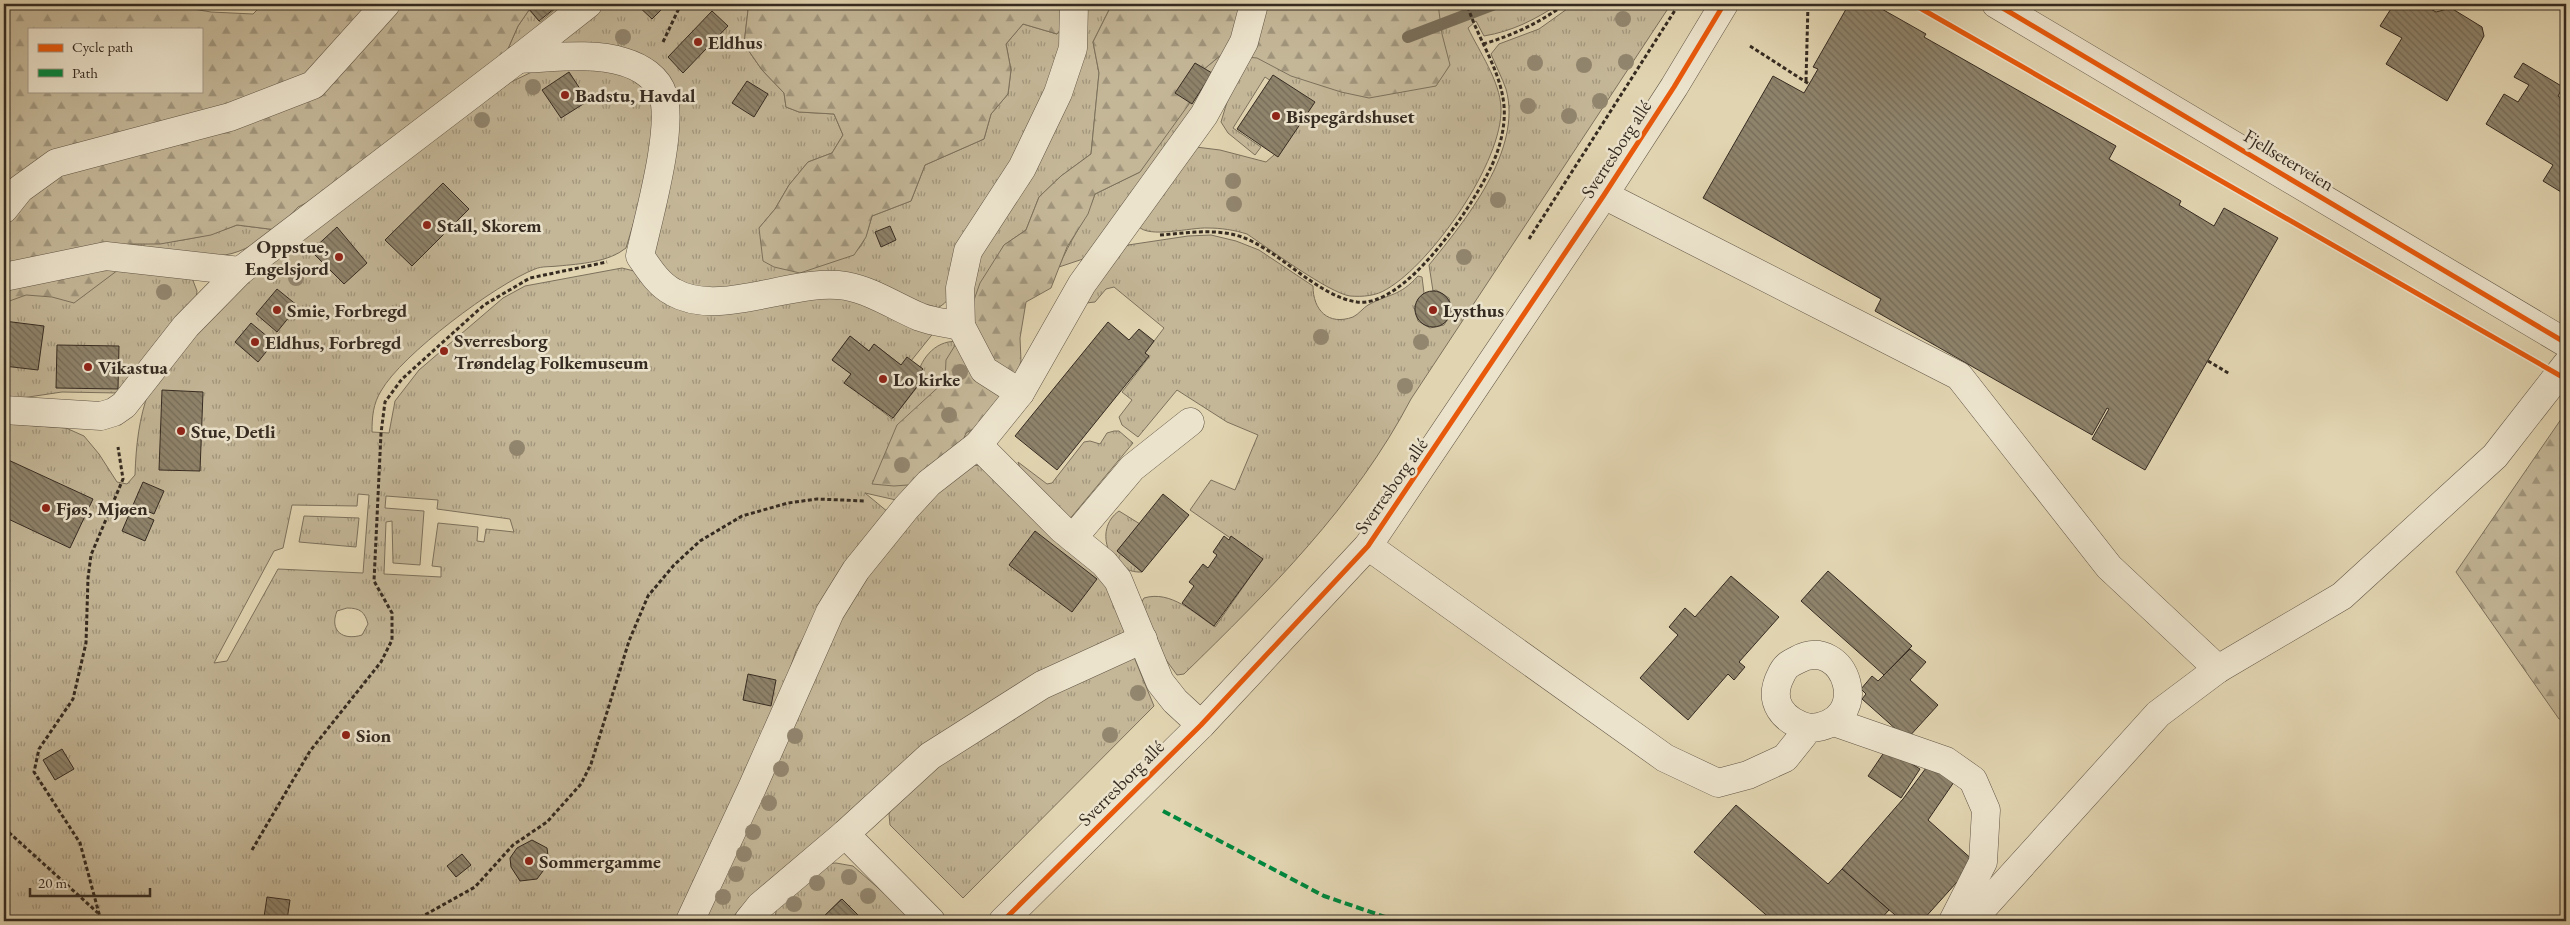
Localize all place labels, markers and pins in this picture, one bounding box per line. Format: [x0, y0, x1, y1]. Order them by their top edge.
place label: Eldhus [708, 30, 763, 55]
marker: Eldhus [692, 36, 704, 48]
place label: Badstu, Havdal [575, 83, 696, 108]
marker: Badstu, Havdal [559, 89, 571, 101]
place label: Bispegårdshuset [1286, 104, 1415, 129]
marker: Bispegårdshuset [1270, 110, 1282, 122]
place label: Stall, Skorem [437, 213, 542, 238]
marker: Stall, Skorem [421, 219, 433, 231]
place label: Oppstue, Engelsjord [245, 234, 329, 281]
marker: Oppstue, Engelsjord [333, 251, 345, 263]
place label: Smie, Forbregd [287, 298, 408, 323]
place label: Lysthus [1443, 298, 1504, 323]
marker: Smie, Forbregd [271, 304, 283, 316]
marker: Lysthus [1427, 304, 1439, 316]
place label: Sverresborg Trøndelag Folkemuseum [454, 328, 649, 375]
place label: Eldhus, Forbregd [265, 330, 402, 355]
marker: Eldhus, Forbregd [249, 336, 261, 348]
marker: Sverresborg Trøndelag Folkemuseum [438, 345, 450, 357]
place label: Vikastua [98, 355, 169, 380]
marker: Vikastua [82, 361, 94, 373]
place label: Lo kirke [893, 367, 960, 392]
marker: Lo kirke [877, 373, 889, 385]
place label: Stue, Detli [191, 419, 276, 444]
marker: Stue, Detli [175, 425, 187, 437]
place label: Fjøs, Mjøen [56, 496, 148, 521]
marker: Fjøs, Mjøen [40, 502, 52, 514]
place label: Sion [356, 723, 392, 748]
marker: Sion [340, 729, 352, 741]
place label: Sommergamme [539, 849, 661, 874]
marker: Sommergamme [523, 855, 535, 867]

